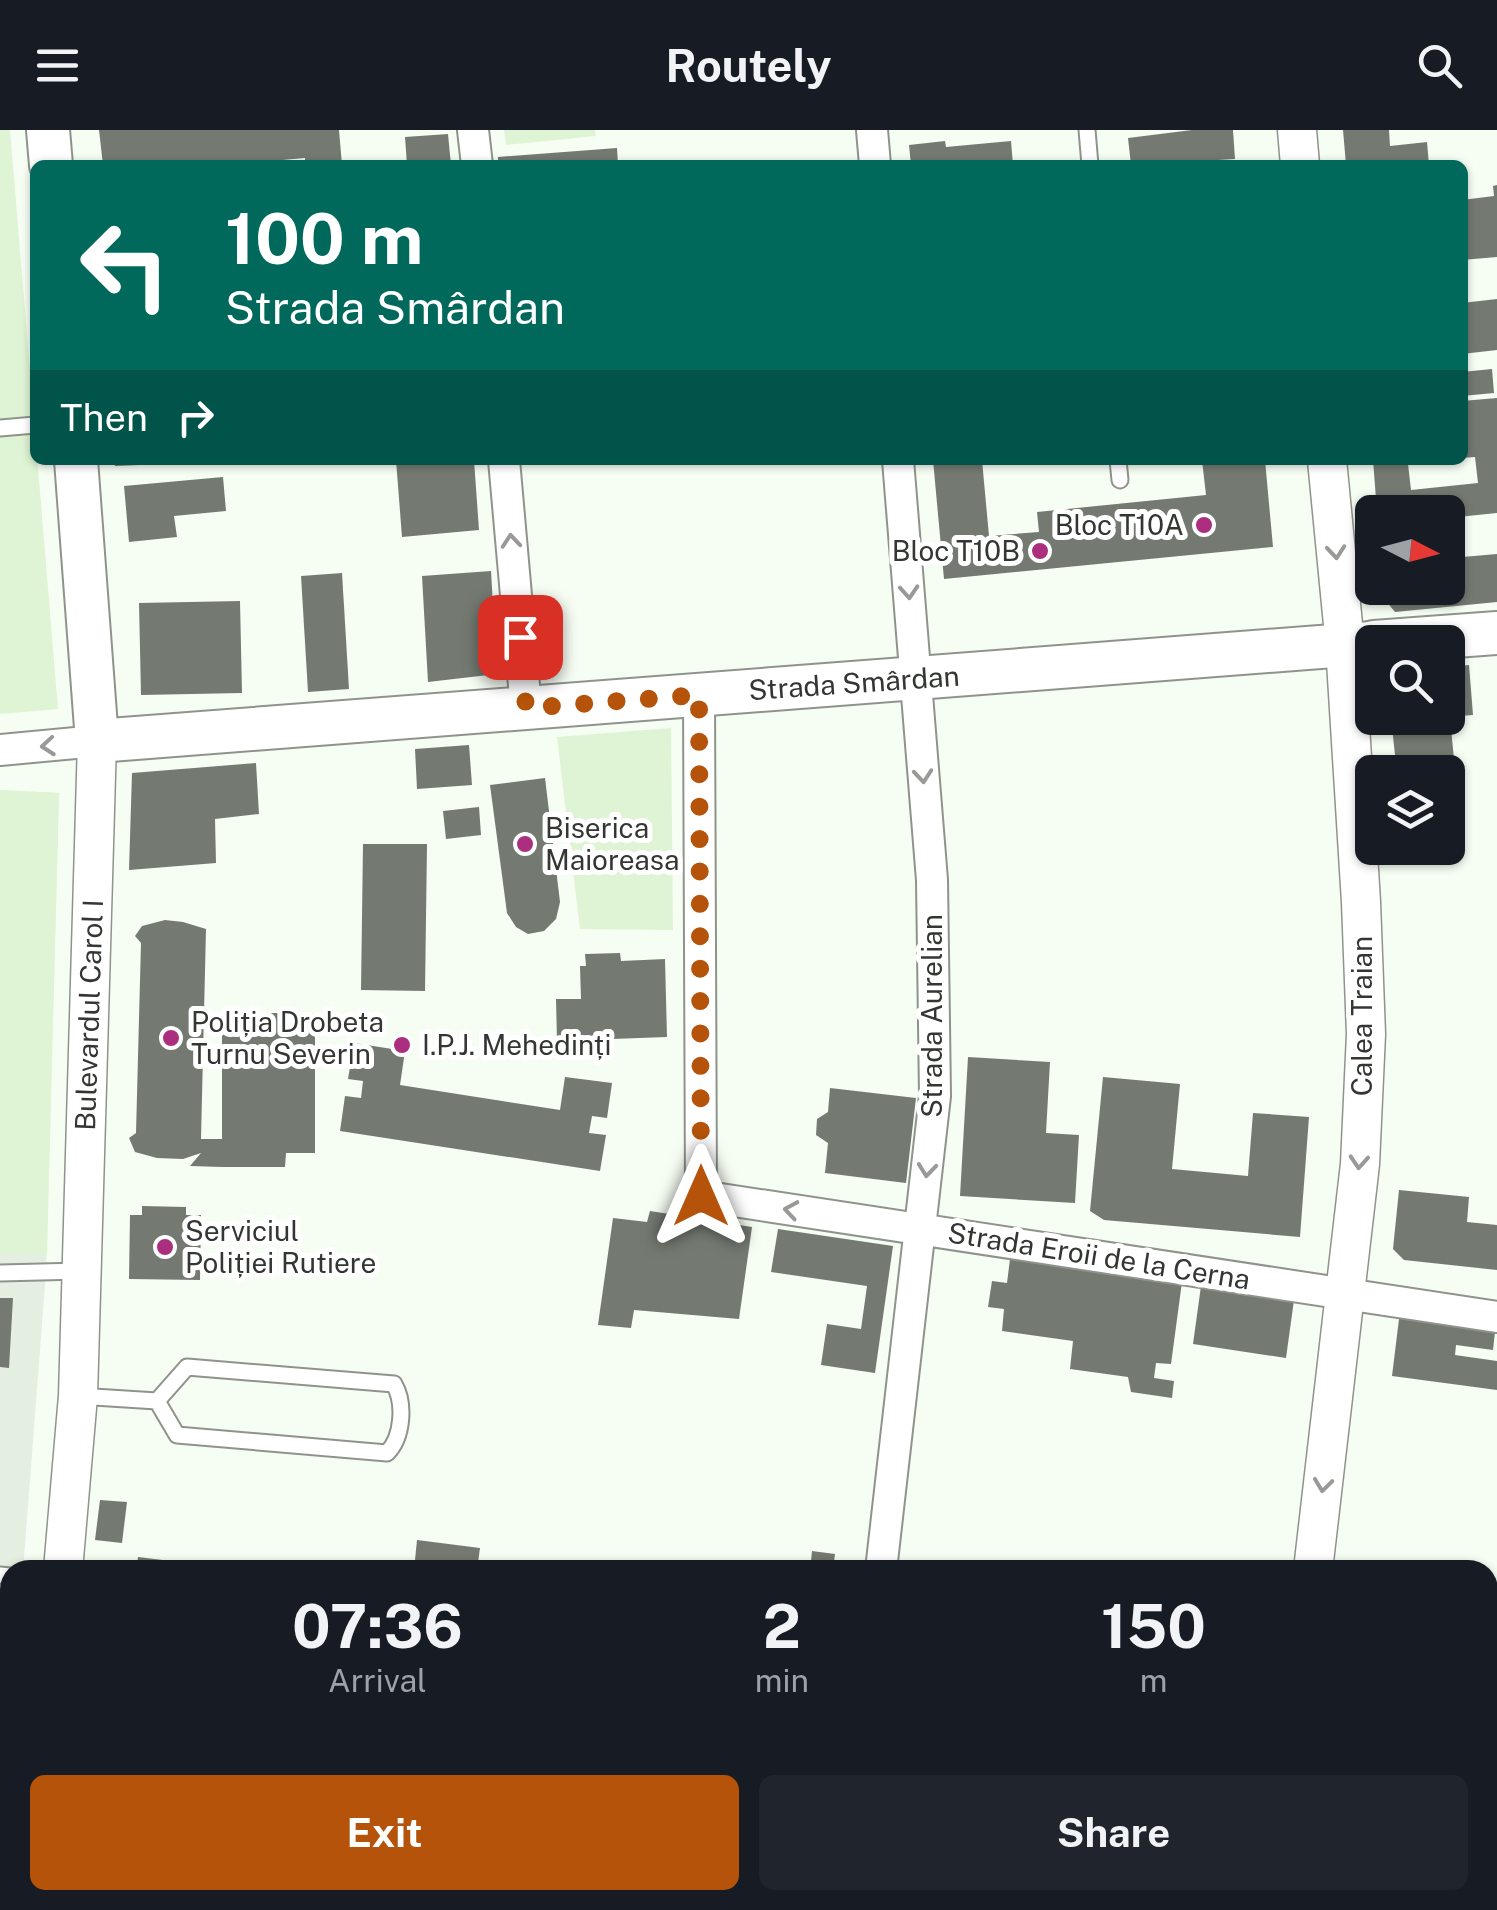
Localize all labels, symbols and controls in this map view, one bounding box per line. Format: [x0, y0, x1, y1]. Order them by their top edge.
icon: menu [30, 38, 85, 93]
icon: search [1412, 38, 1467, 93]
text: Routely [666, 39, 831, 92]
text: 100 m [225, 197, 423, 280]
icon: left [60, 200, 190, 330]
text: Strada Smârdan [225, 281, 565, 334]
icon: right [168, 390, 223, 445]
text: Then [60, 395, 148, 440]
north arrow [1355, 495, 1465, 605]
map controls [1355, 495, 1465, 865]
place label: Bloc T10A [1055, 508, 1184, 541]
marker: Bloc T10A [1193, 514, 1215, 536]
one-way arrow [501, 532, 522, 548]
place label: Bloc T10B [892, 534, 1020, 567]
marker: Bloc T10B [1029, 540, 1051, 562]
one-way arrow [1324, 545, 1346, 561]
one-way arrow [897, 585, 919, 601]
pin [478, 595, 563, 680]
icon: arrive [493, 610, 548, 665]
button: search [1355, 625, 1465, 735]
street label: Strada Smârdan [747, 659, 961, 706]
one-way arrow [40, 735, 56, 757]
button: layers [1355, 755, 1465, 865]
one-way arrow [912, 768, 934, 784]
place label: Biserica Maioreasa [545, 811, 679, 876]
marker: Biserica Maioreasa [514, 833, 536, 855]
street label: Bulevardul Carol I [68, 899, 109, 1131]
street label: Strada Aurelian [915, 914, 948, 1118]
street label: Calea Traian [1345, 936, 1378, 1096]
place label: Poliția Drobeta Turnu Severin [191, 1005, 384, 1070]
marker: Poliția Drobeta Turnu Severin [160, 1027, 182, 1049]
place label: I.P.J. Mehedinți [422, 1028, 611, 1061]
marker: I.P.J. Mehedinți [391, 1034, 413, 1056]
position arrow [649, 1144, 753, 1248]
one-way arrow [1349, 1154, 1370, 1170]
one-way arrow [917, 1163, 939, 1179]
one-way arrow [782, 1200, 799, 1221]
place label: Serviciul Poliției Rutiere [185, 1214, 376, 1279]
street label: Strada Eroii de la Cerna [946, 1215, 1253, 1296]
marker: Serviciul Poliției Rutiere [154, 1236, 176, 1258]
one-way arrow [1313, 1477, 1334, 1493]
text: 07:36 [292, 1591, 463, 1662]
text: 2 [763, 1591, 801, 1662]
text: 150 [1101, 1591, 1206, 1662]
text: Arrival [328, 1662, 427, 1699]
text: min [755, 1662, 809, 1699]
text: m [1140, 1662, 1167, 1699]
button: Exit [30, 1775, 739, 1890]
button: Share [759, 1775, 1468, 1890]

